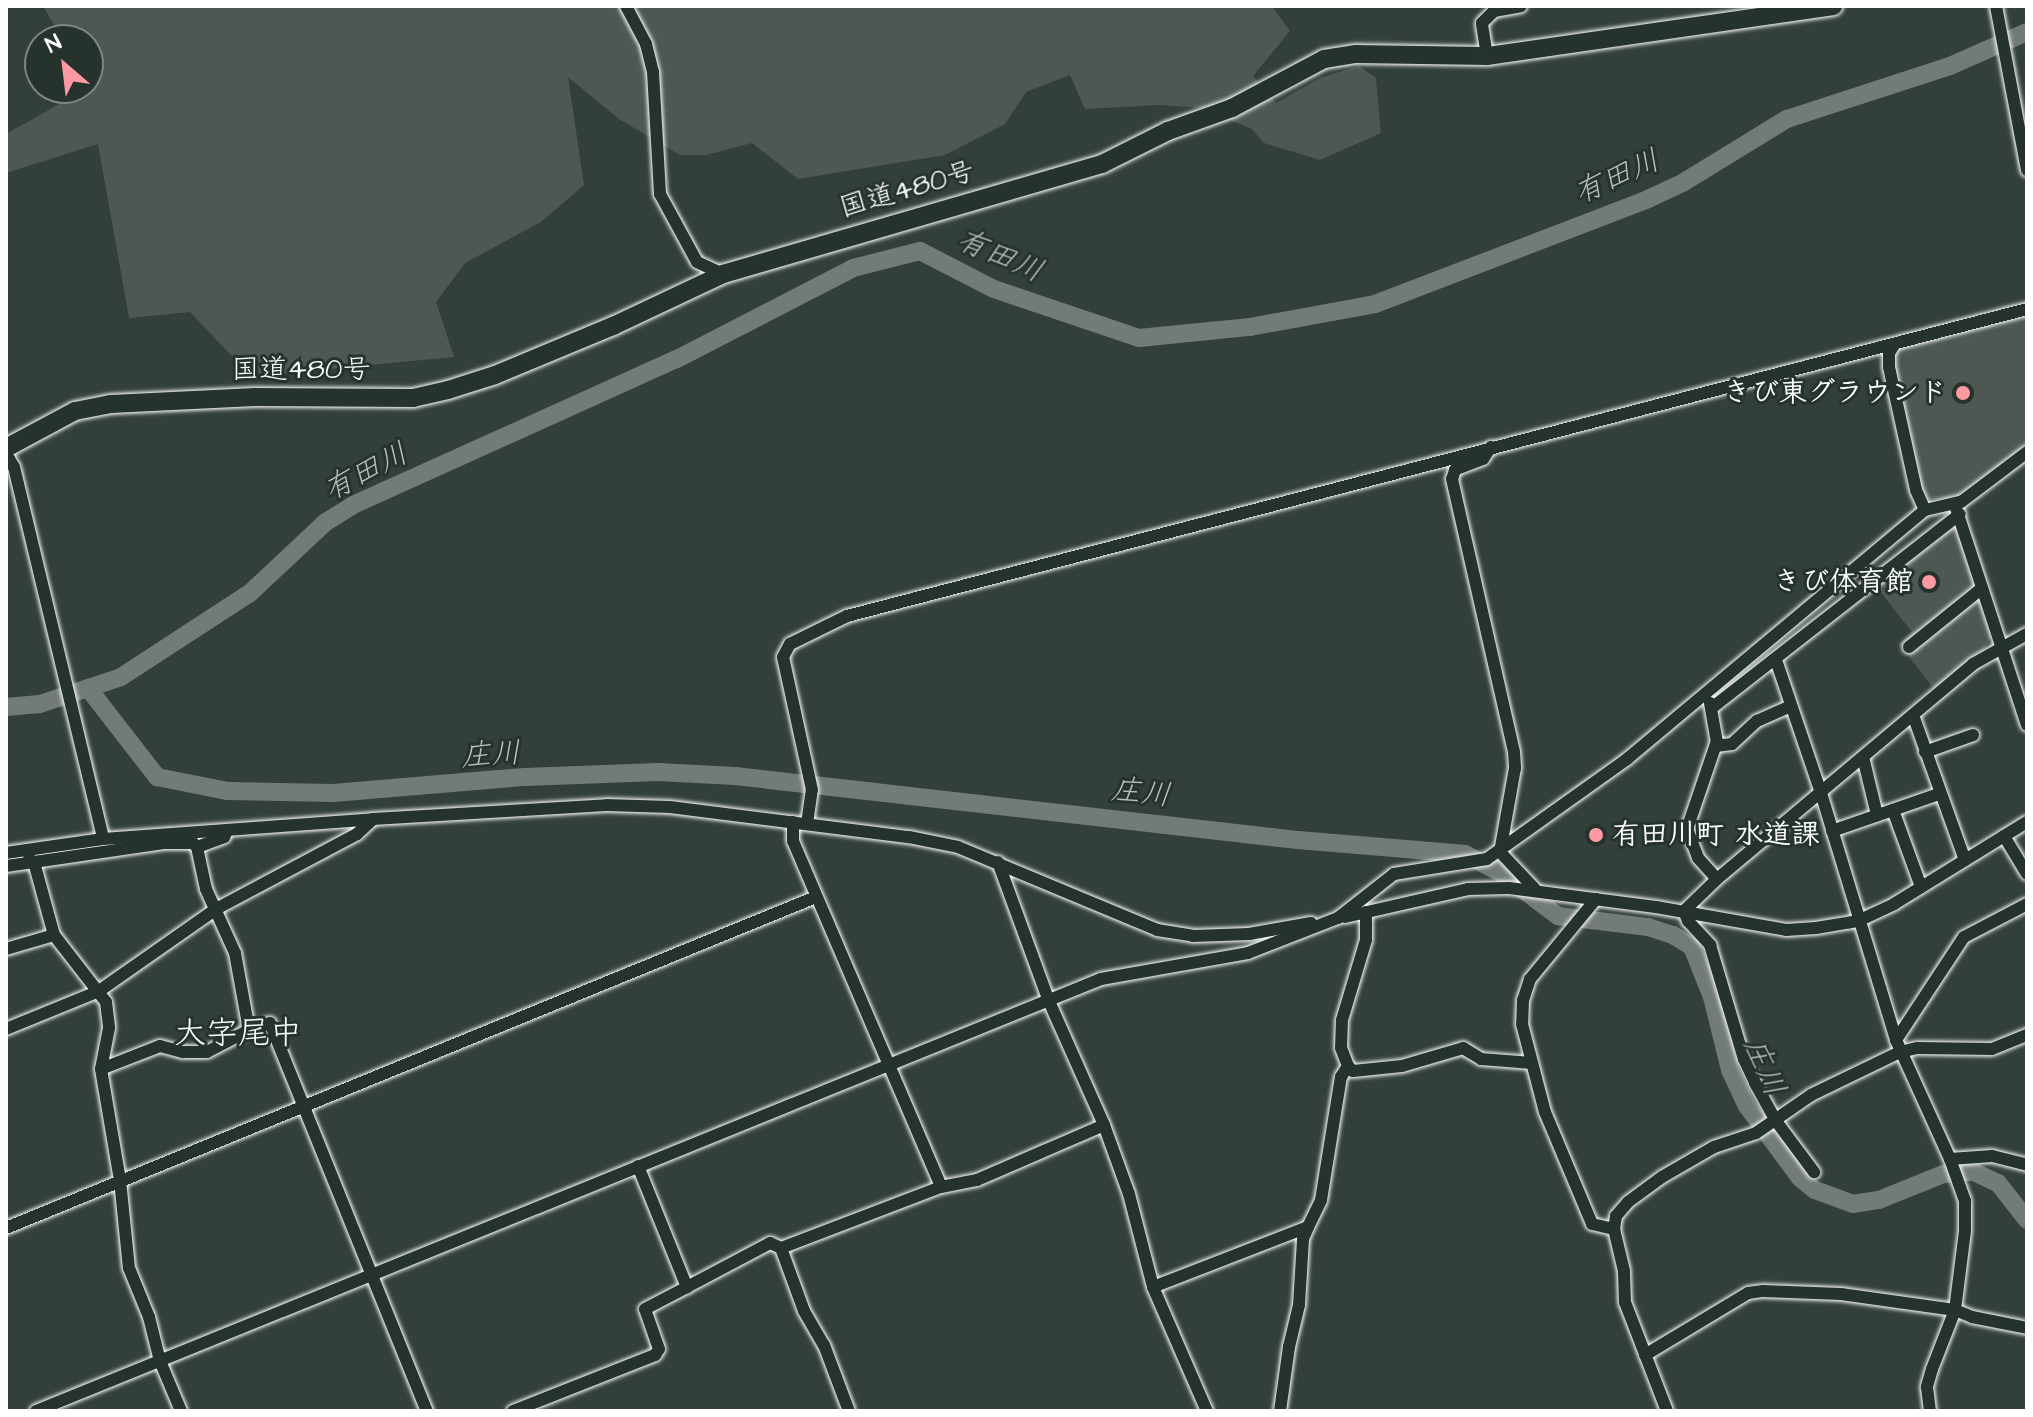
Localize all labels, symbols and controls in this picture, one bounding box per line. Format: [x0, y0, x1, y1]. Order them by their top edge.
north arrow [24, 24, 104, 104]
text: N [40, 27, 67, 61]
water label: 有田川 [1569, 142, 1665, 212]
street label: 国道480号 [836, 155, 978, 225]
water label: 有田川 [952, 222, 1048, 290]
street label: 国道480号 [232, 353, 370, 387]
place label: きび東グラウンド [1723, 376, 1947, 410]
marker: きび東グラウンド [1954, 384, 1972, 402]
water label: 有田川 [318, 436, 414, 508]
place label: きび体育館 [1773, 565, 1913, 599]
marker: きび体育館 [1920, 573, 1938, 591]
water label: 庄川 [460, 735, 522, 775]
water label: 庄川 [1109, 772, 1173, 814]
place label: 有田川町 水道課 [1612, 818, 1819, 852]
marker: 有田川町 水道課 [1587, 826, 1605, 844]
district label: 大字尾中 [174, 1015, 302, 1053]
water label: 庄川 [1735, 1032, 1793, 1102]

